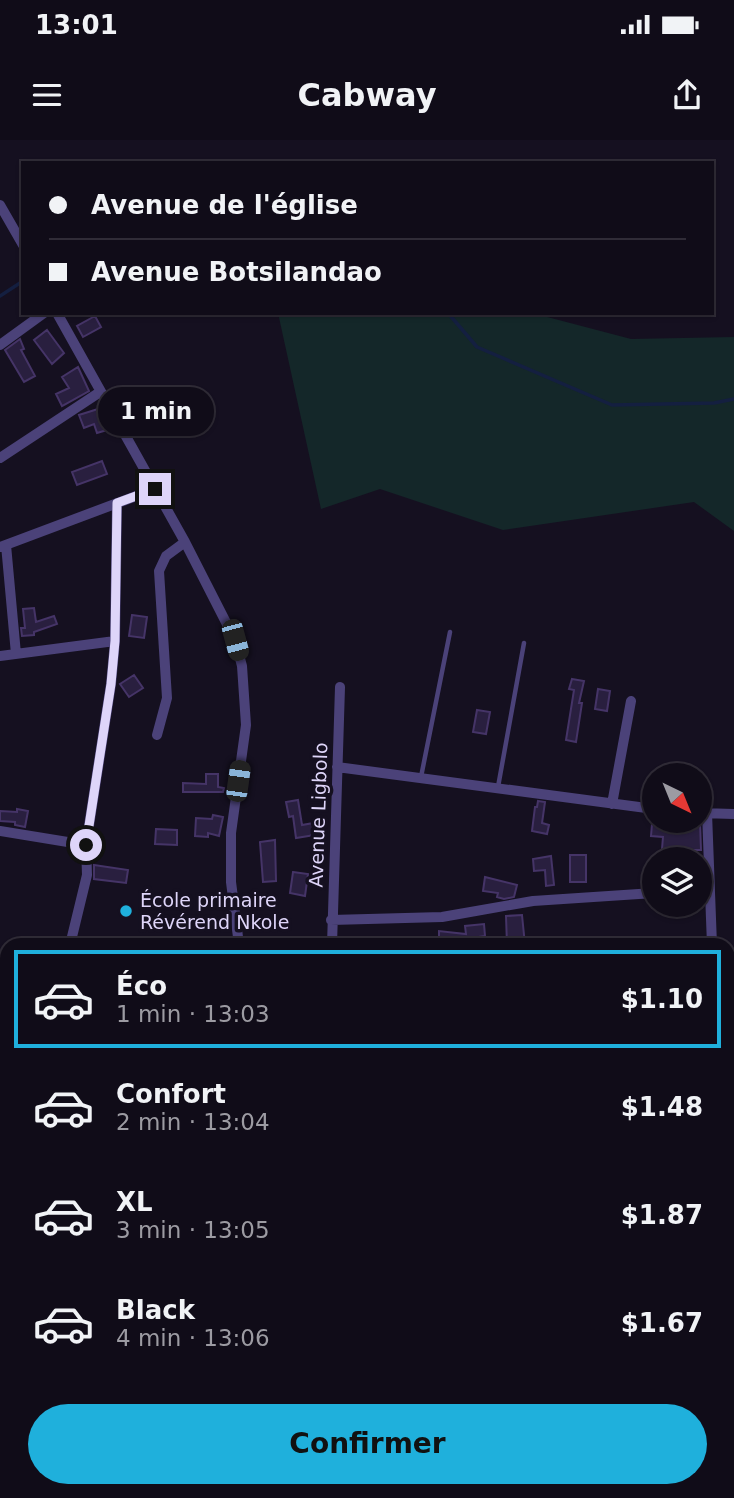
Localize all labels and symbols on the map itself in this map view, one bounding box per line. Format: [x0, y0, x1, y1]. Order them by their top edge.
callout: 1 min [97, 387, 213, 436]
route end [139, 473, 171, 505]
car [220, 617, 251, 663]
street label: Avenue Ligbolo [304, 742, 332, 888]
car [225, 759, 252, 803]
north arrow [642, 763, 712, 833]
route start [70, 829, 102, 861]
place label: École primaire Révérend Nkole [140, 889, 289, 933]
marker: École primaire Révérend Nkole [118, 903, 134, 919]

